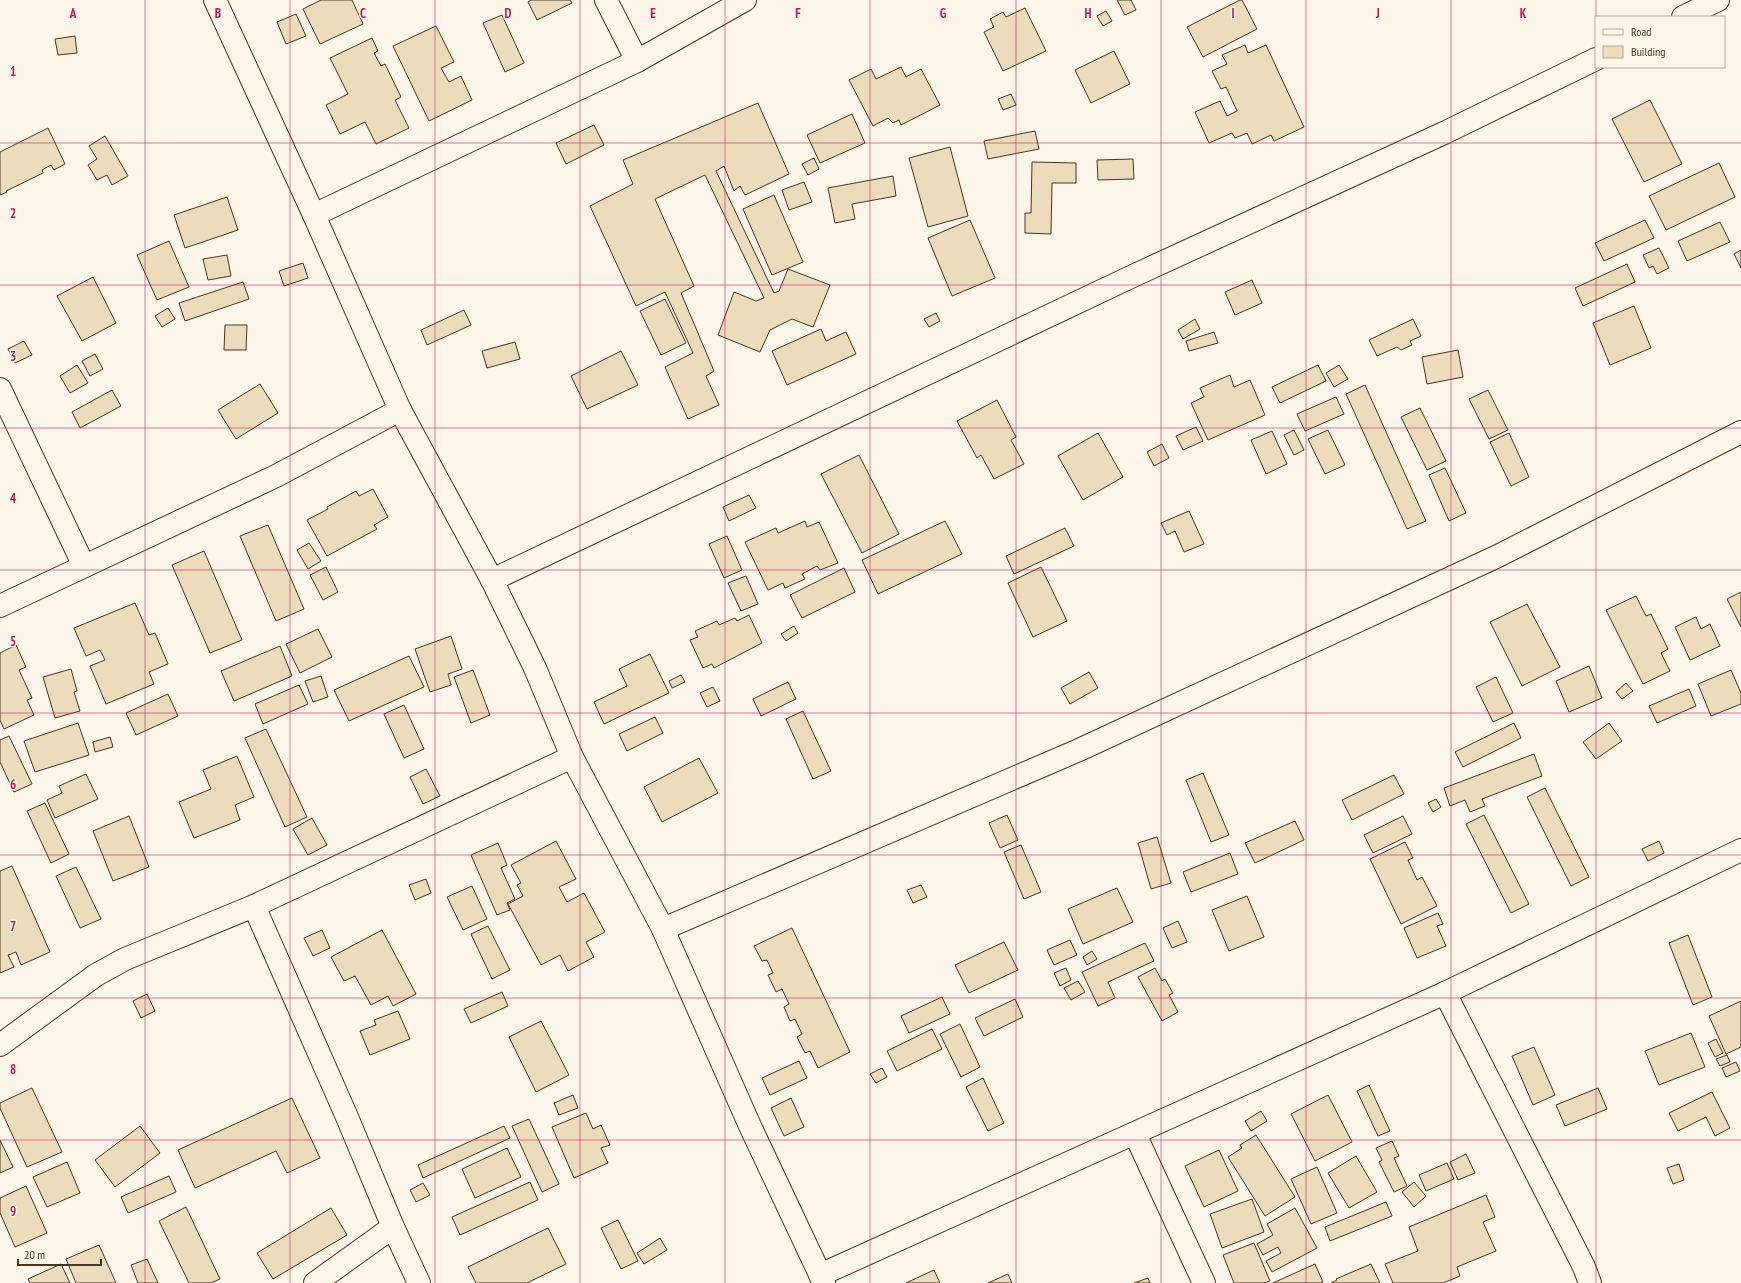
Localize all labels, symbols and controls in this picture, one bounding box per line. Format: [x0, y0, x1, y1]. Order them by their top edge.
text: A [69, 5, 77, 22]
text: B [215, 5, 221, 22]
text: C [360, 5, 366, 22]
text: D [505, 5, 512, 22]
text: E [650, 5, 656, 22]
text: F [795, 5, 801, 22]
text: G [940, 5, 947, 22]
text: H [1085, 5, 1092, 22]
text: I [1231, 5, 1235, 22]
text: J [1375, 5, 1380, 22]
text: K [1520, 5, 1527, 22]
legend [1595, 16, 1725, 68]
text: Road [1631, 24, 1651, 39]
text: Building [1631, 44, 1666, 59]
text: 1 [10, 63, 16, 80]
text: 2 [10, 205, 16, 222]
text: 3 [10, 348, 16, 365]
text: 4 [10, 490, 17, 507]
text: 5 [10, 633, 16, 650]
text: 6 [10, 776, 16, 793]
text: 7 [10, 918, 16, 935]
text: 8 [10, 1061, 16, 1078]
text: 9 [10, 1203, 16, 1220]
scale bar [18, 1241, 101, 1267]
text: 20 m [24, 1247, 45, 1262]

